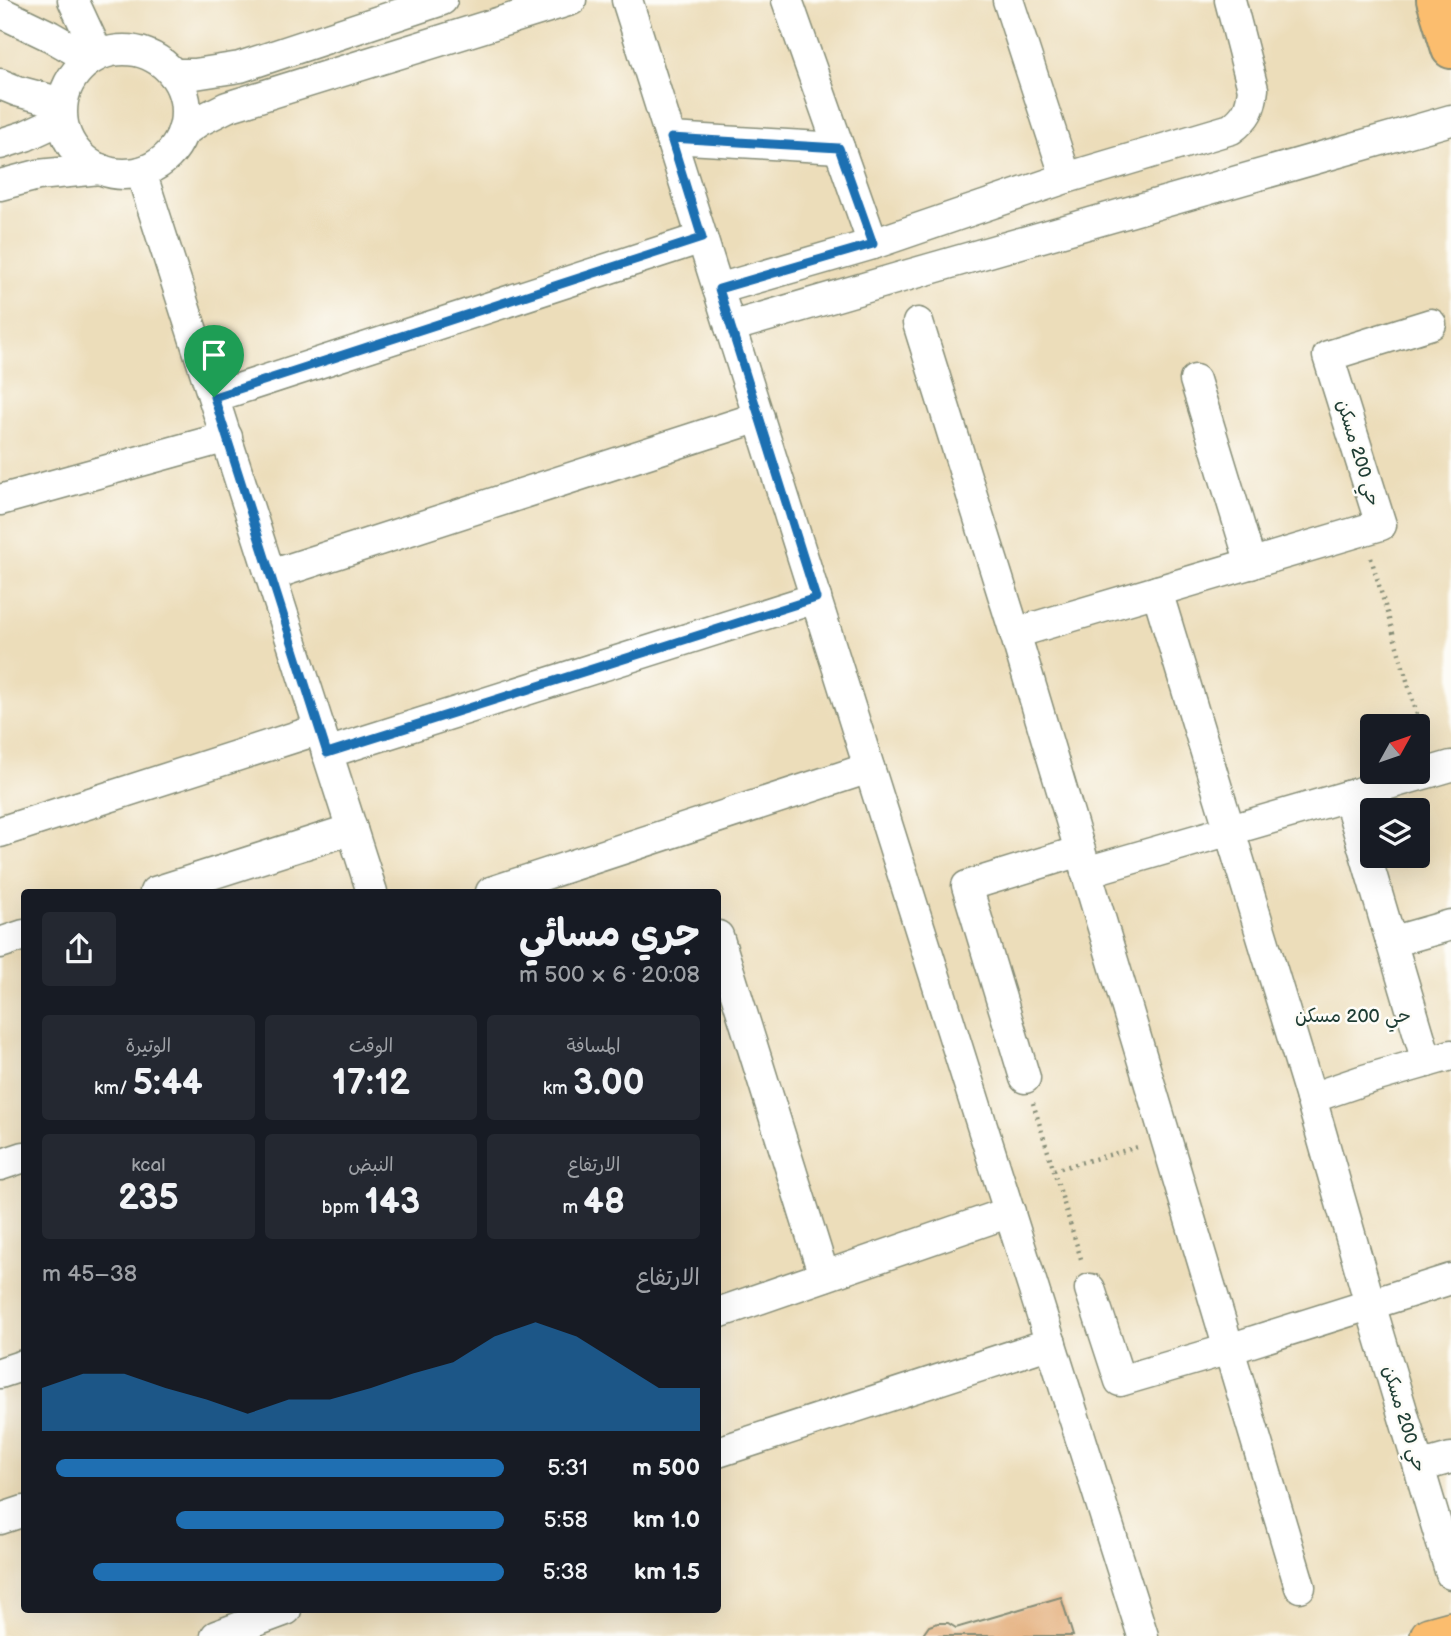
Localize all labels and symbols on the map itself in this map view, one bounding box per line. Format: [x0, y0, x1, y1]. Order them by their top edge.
pin [184, 325, 244, 397]
street label: حي 200 مسكن [1327, 397, 1384, 510]
north arrow [1360, 714, 1430, 784]
district label: حي 200 مسكن [1295, 1005, 1411, 1032]
street label: حي 200 مسكن [1373, 1363, 1430, 1476]

